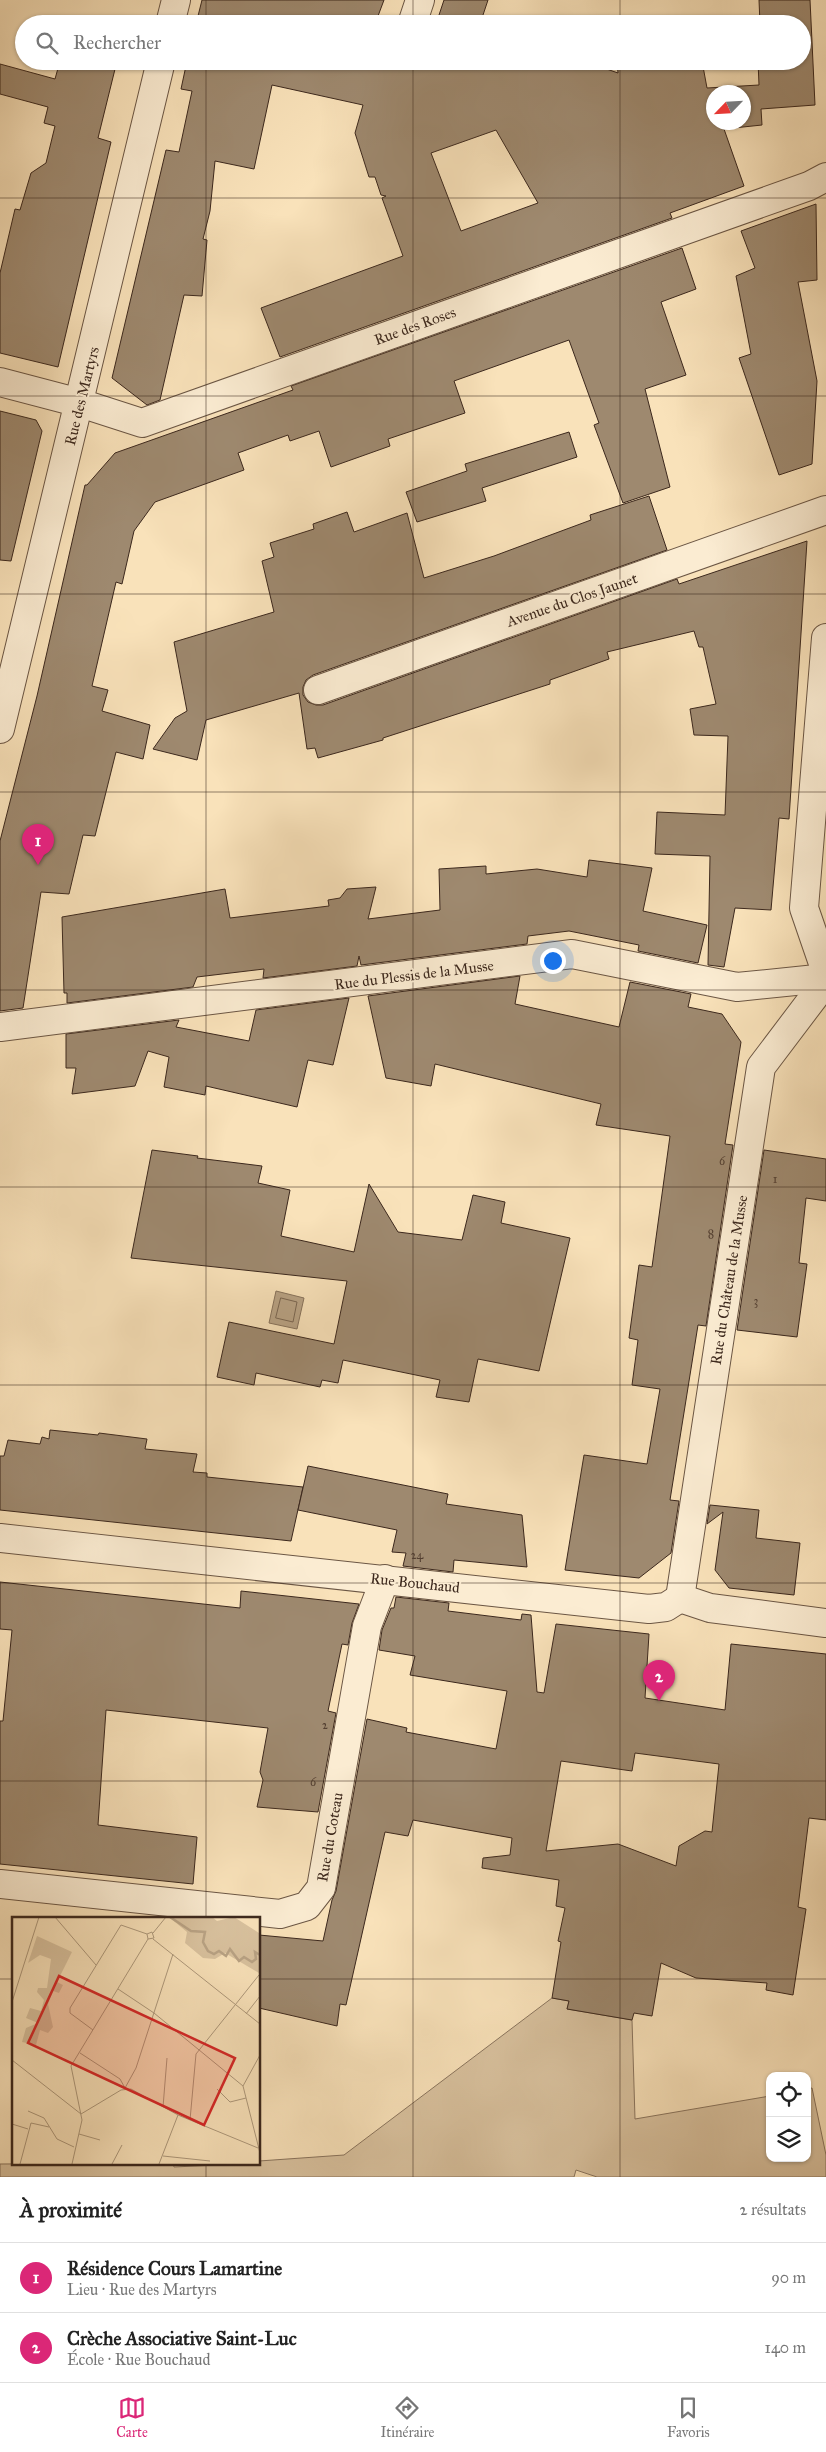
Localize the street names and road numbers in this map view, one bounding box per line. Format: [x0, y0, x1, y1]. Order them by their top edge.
street label: Rue des Roses [372, 303, 458, 349]
street label: Rue des Martyrs [61, 345, 103, 447]
street label: Avenue du Clos Jaunet [503, 569, 641, 632]
street label: Rue du Plessis de la Musse [333, 956, 495, 994]
street label: Rue du Château de la Musse [707, 1194, 751, 1366]
street label: Rue Bouchaud [369, 1569, 461, 1597]
street label: Rue du Coteau [313, 1791, 347, 1883]

